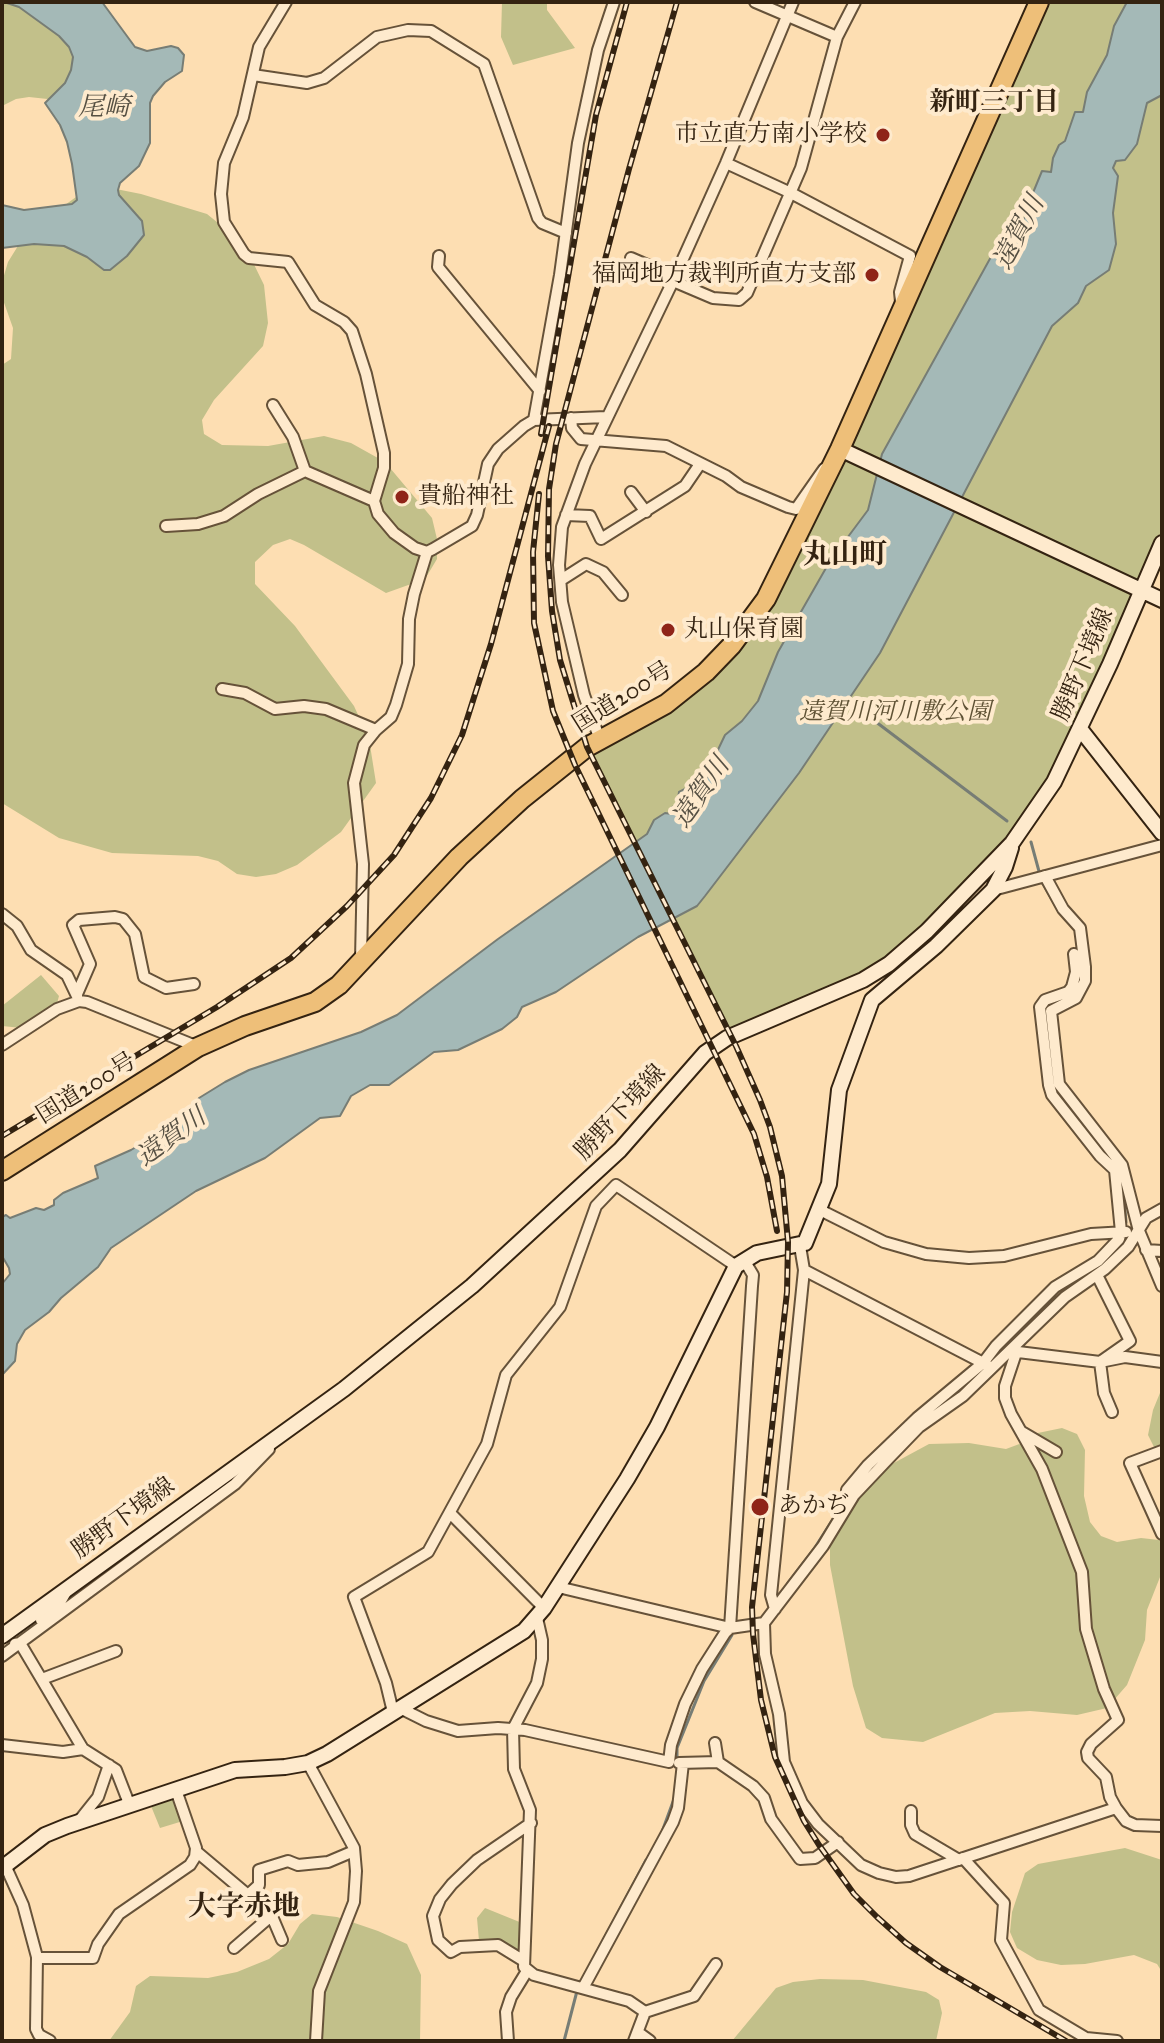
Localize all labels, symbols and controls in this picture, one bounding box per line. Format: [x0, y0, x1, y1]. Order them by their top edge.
district label: 新町三丁目 [929, 88, 1059, 120]
water label: 尾崎 [78, 93, 130, 125]
place label: 市立直方南小学校 [675, 121, 867, 149]
marker: 市立直方南小学校 [874, 126, 892, 144]
water label: 遠賀川 [988, 191, 1052, 275]
place label: 福岡地方裁判所直方支部 [592, 261, 856, 289]
marker: 福岡地方裁判所直方支部 [863, 266, 881, 284]
place label: 貴船神社 [418, 483, 514, 511]
marker: 貴船神社 [393, 488, 411, 506]
district label: 丸山町 [803, 539, 887, 573]
street label: 勝野下境線 [1047, 604, 1121, 726]
place label: 丸山保育園 [684, 616, 804, 644]
marker: 丸山保育園 [659, 621, 677, 639]
street label: 国道200号 [568, 656, 678, 740]
park label: 遠賀川河川敷公園 [799, 699, 991, 727]
water label: 遠賀川 [667, 752, 737, 834]
street label: 国道200号 [32, 1047, 142, 1131]
street label: 勝野下境線 [570, 1059, 672, 1167]
water label: 遠賀川 [131, 1102, 213, 1174]
street label: 勝野下境線 [67, 1472, 181, 1566]
place label: あかぢ [778, 1493, 850, 1521]
marker: あかぢ [749, 1496, 771, 1518]
district label: 大字赤地 [188, 1891, 300, 1925]

